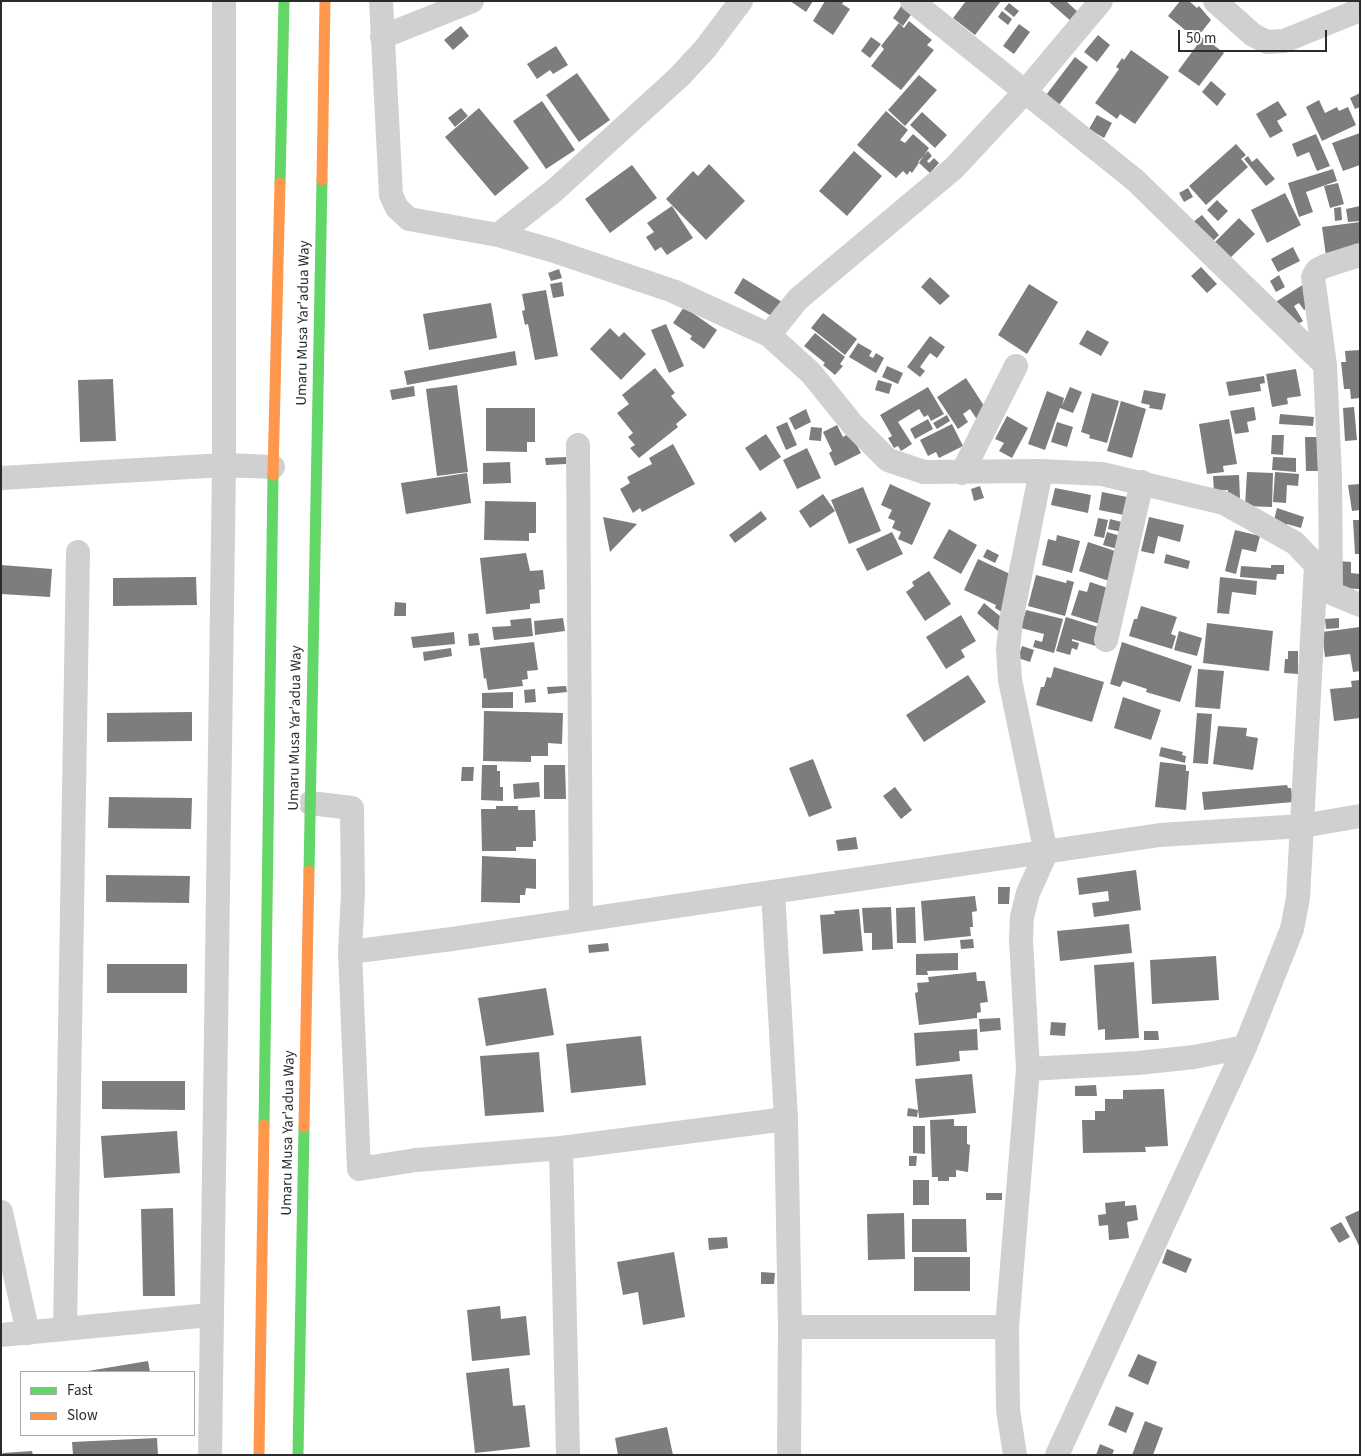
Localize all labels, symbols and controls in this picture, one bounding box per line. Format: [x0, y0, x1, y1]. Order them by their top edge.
scale bar [1181, 20, 1330, 52]
text: 50 m [1186, 28, 1216, 49]
street label: Umaru Musa Yar'adua Way [294, 240, 314, 406]
street label: Umaru Musa Yar'adua Way [286, 645, 306, 811]
street label: Umaru Musa Yar'adua Way [279, 1050, 299, 1216]
legend [20, 1371, 195, 1436]
text: Fast [67, 1380, 93, 1401]
text: Slow [67, 1405, 98, 1426]

